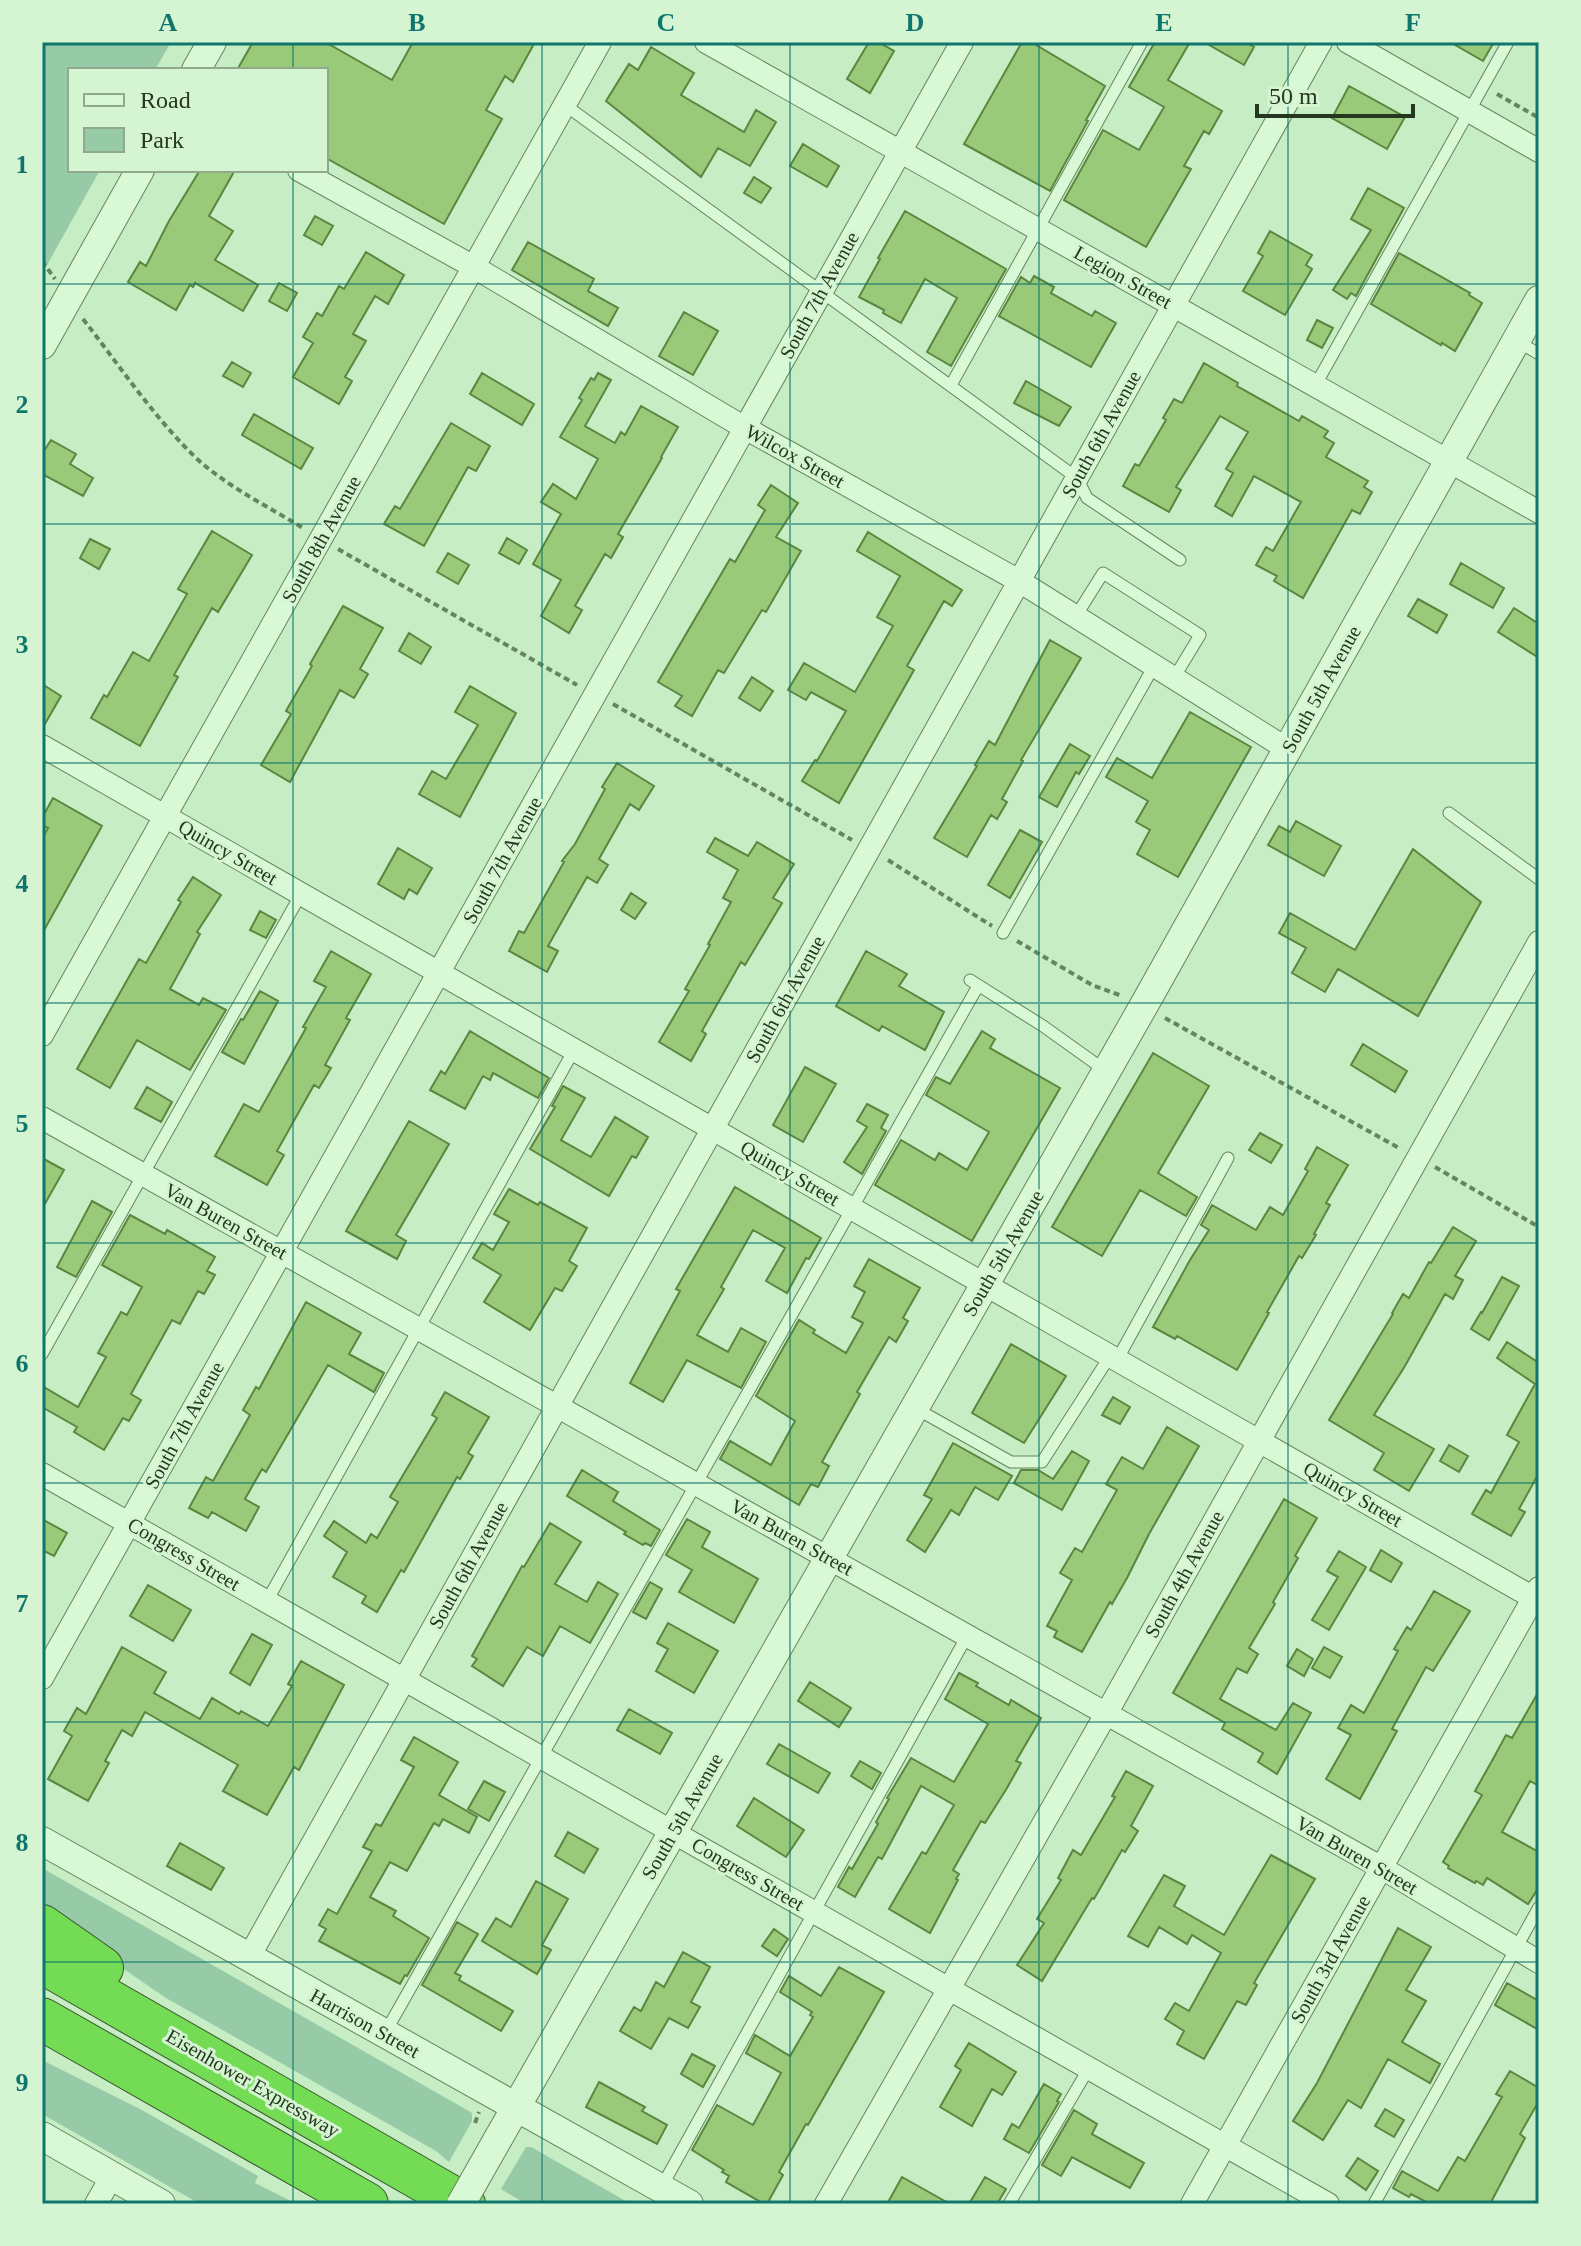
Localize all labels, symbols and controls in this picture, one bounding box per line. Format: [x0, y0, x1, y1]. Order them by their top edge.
text: A [159, 8, 178, 37]
text: B [408, 8, 426, 37]
text: C [657, 8, 675, 37]
text: D [906, 8, 924, 37]
text: E [1155, 8, 1173, 37]
text: F [1405, 8, 1421, 37]
legend [68, 68, 328, 172]
scale bar [1257, 68, 1413, 118]
text: 50 m [1269, 83, 1318, 109]
text: Road [140, 87, 191, 113]
text: Park [140, 127, 184, 153]
text: 1 [16, 150, 29, 179]
street label: South 7th Avenue [775, 228, 863, 362]
street label: Legion Street [1070, 241, 1176, 314]
street label: South 6th Avenue [1057, 367, 1145, 501]
text: 2 [16, 390, 29, 419]
street label: Wilcox Street [742, 420, 849, 492]
street label: South 8th Avenue [277, 472, 365, 606]
street label: South 5th Avenue [1277, 622, 1365, 756]
text: 3 [16, 630, 29, 659]
street label: South 7th Avenue [458, 793, 546, 927]
street label: Quincy Street [174, 815, 282, 890]
text: 4 [16, 869, 29, 898]
street label: South 6th Avenue [741, 932, 829, 1066]
text: 5 [16, 1109, 29, 1138]
street label: Quincy Street [736, 1136, 844, 1211]
street label: Van Buren Street [161, 1178, 291, 1264]
street label: South 5th Avenue [958, 1186, 1048, 1320]
text: 6 [16, 1349, 29, 1378]
street label: South 7th Avenue [140, 1358, 228, 1492]
street label: Quincy Street [1299, 1457, 1407, 1532]
street label: Van Buren Street [727, 1494, 857, 1580]
street label: South 6th Avenue [424, 1498, 512, 1632]
street label: South 4th Avenue [1140, 1507, 1228, 1641]
street label: Congress Street [123, 1513, 244, 1596]
text: 7 [16, 1589, 29, 1618]
street label: South 5th Avenue [637, 1749, 727, 1883]
street label: Van Buren Street [1292, 1811, 1422, 1899]
text: 8 [16, 1828, 29, 1857]
street label: Congress Street [687, 1833, 808, 1916]
street label: South 3rd Avenue [1286, 1891, 1374, 2027]
street label: Harrison Street [306, 1984, 424, 2062]
street label: Eisenhower Expressway [162, 2024, 343, 2142]
text: 9 [16, 2068, 29, 2097]

